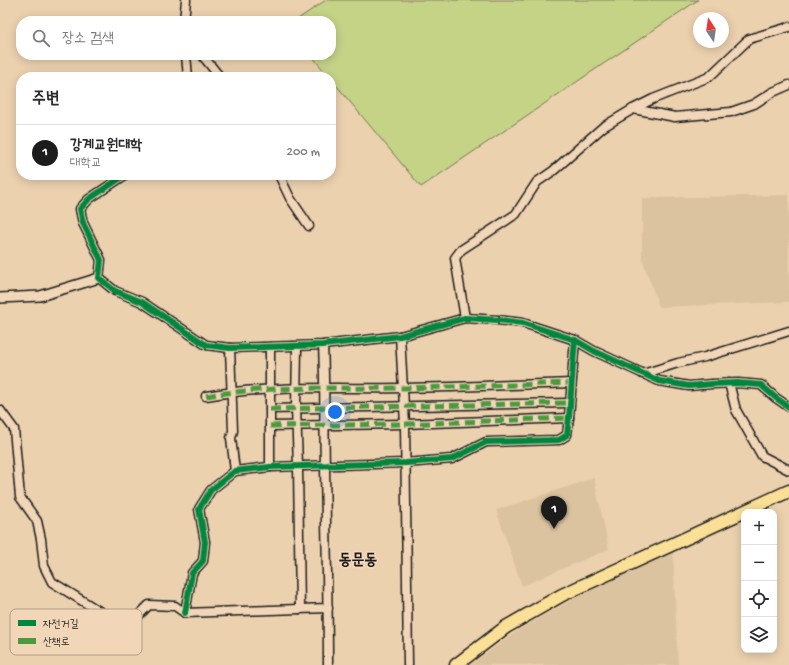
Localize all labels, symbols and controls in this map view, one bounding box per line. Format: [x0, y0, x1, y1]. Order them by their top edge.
north arrow [693, 12, 729, 48]
search box [16, 16, 336, 60]
icon: search [30, 27, 52, 49]
text: 장소 검색 [62, 30, 114, 48]
text: 주변 [32, 90, 59, 110]
text: 강계교원대학 [70, 137, 142, 155]
text: 1 [42, 145, 48, 160]
text: 200 m [287, 145, 320, 160]
text: 대학교 [70, 156, 101, 171]
your location [325, 402, 345, 422]
pin: 1 [541, 496, 567, 529]
map controls [741, 509, 777, 653]
button: + [741, 509, 777, 545]
button: − [741, 545, 777, 581]
district label: 동문동 [339, 552, 377, 571]
button: locate [741, 581, 777, 617]
legend [10, 609, 142, 655]
button: layers [741, 617, 777, 653]
text: 자전거길 [43, 618, 79, 631]
text: 산책로 [43, 637, 70, 649]

